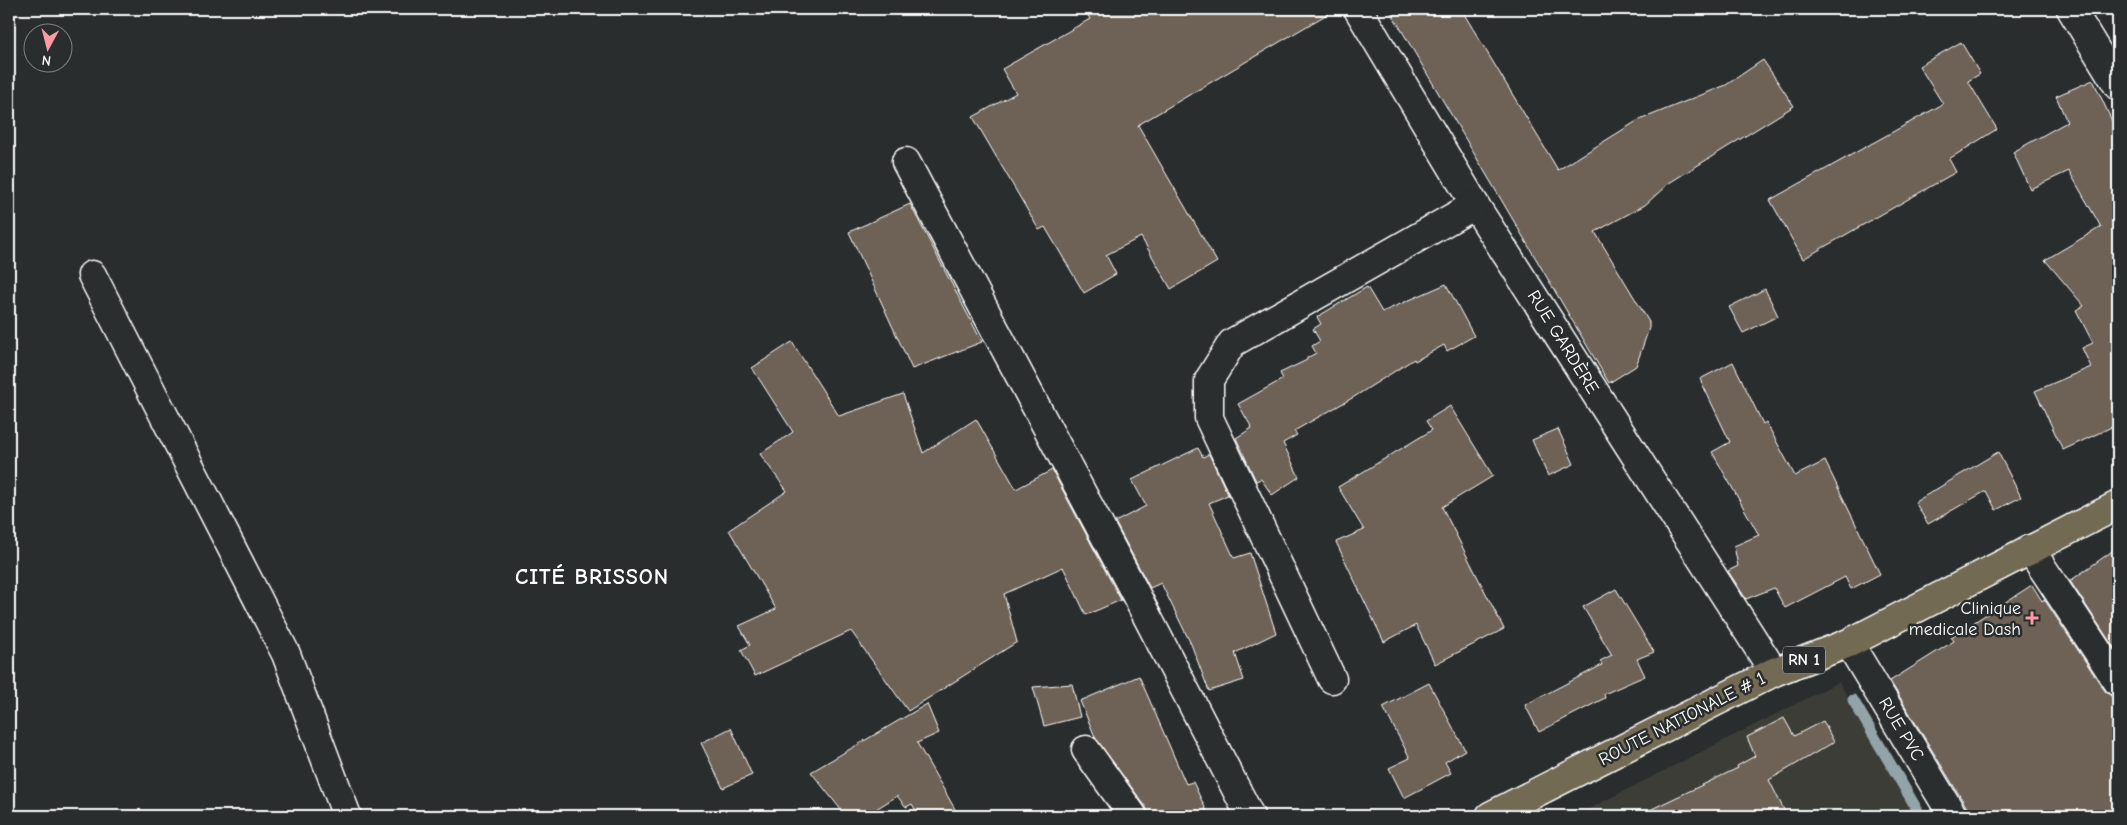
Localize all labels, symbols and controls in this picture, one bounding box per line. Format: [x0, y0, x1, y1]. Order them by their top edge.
north arrow [22, 22, 72, 72]
text: N [41, 51, 52, 69]
street label: RUE GARDÈRE [1523, 286, 1604, 398]
district label: CITÉ BRISSON [515, 564, 669, 590]
place label: Clinique medicale Dash [1909, 598, 2021, 640]
marker: Clinique medicale Dash [2025, 611, 2039, 625]
road number: RN 1 [1783, 646, 1825, 674]
street label: ROUTE NATIONALE # 1 [1595, 668, 1769, 770]
street label: RUE PVC [1874, 694, 1928, 764]

